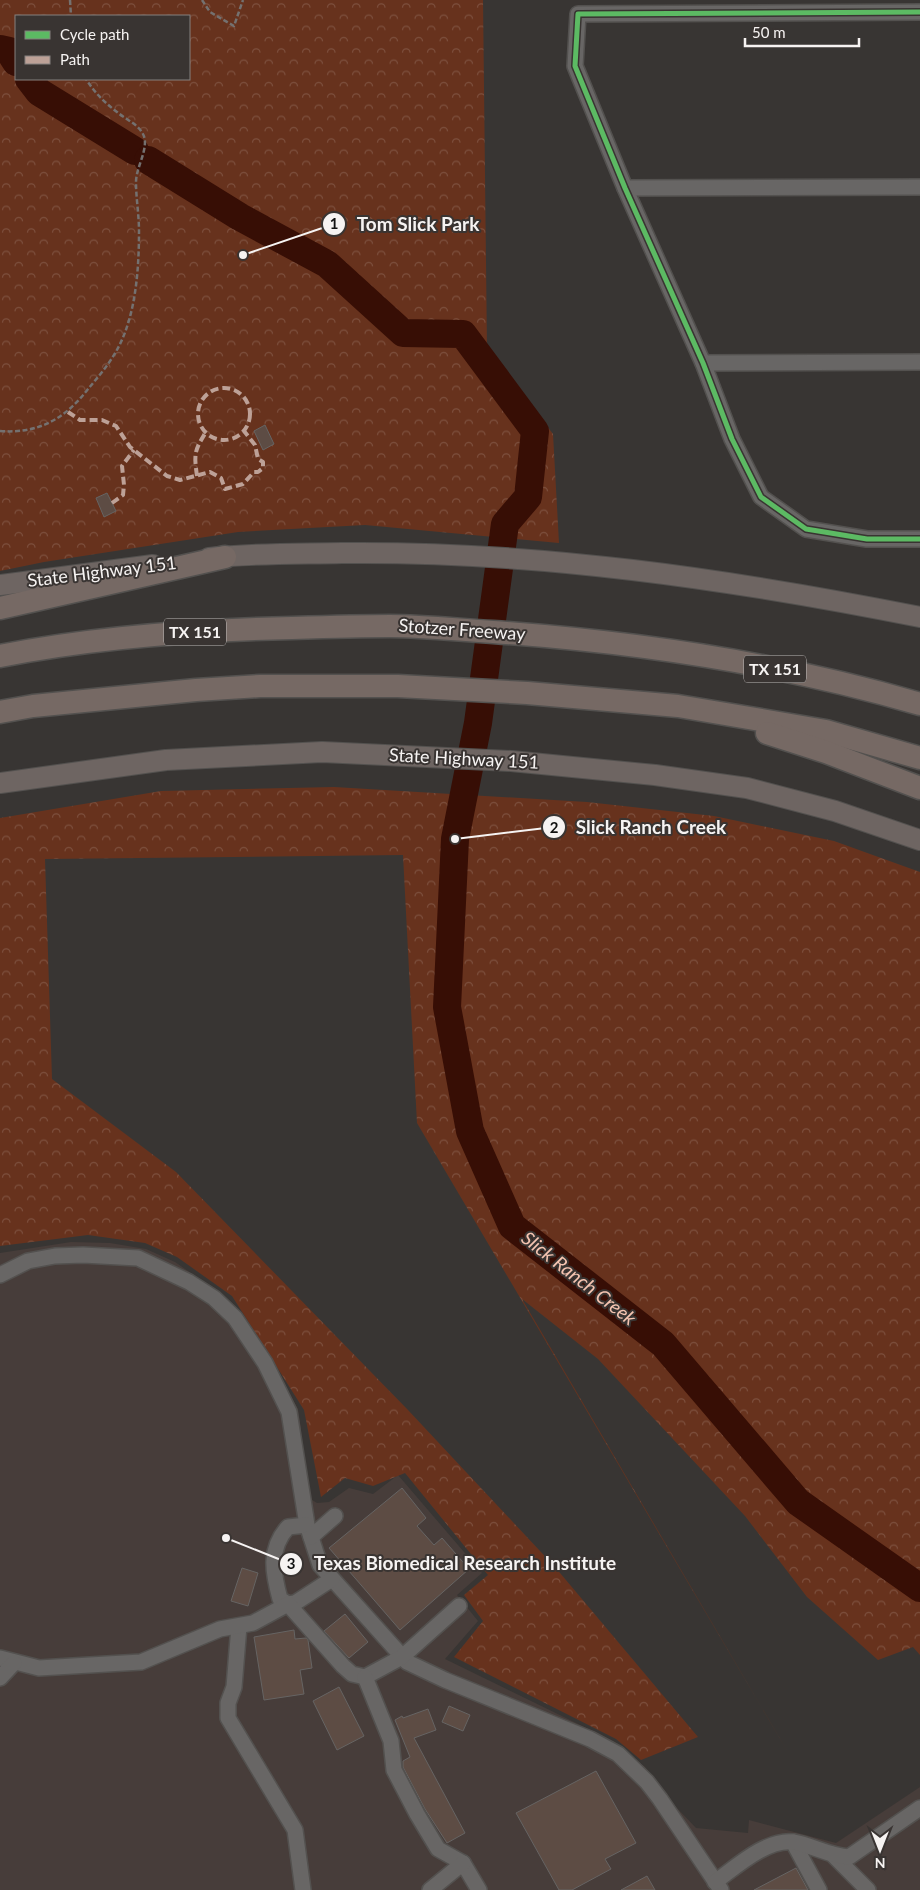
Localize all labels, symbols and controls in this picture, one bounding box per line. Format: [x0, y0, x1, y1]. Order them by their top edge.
legend [15, 15, 190, 80]
scale bar [745, 15, 859, 47]
text: 50 m [752, 23, 786, 41]
text: Cycle path [60, 25, 129, 43]
text: Path [60, 50, 90, 68]
callout: Tom Slick Park [321, 207, 489, 241]
text: Tom Slick Park [357, 212, 480, 235]
text: 1 [330, 214, 338, 232]
street label: State Highway 151 [26, 551, 178, 591]
street label: Stotzer Freeway [398, 614, 527, 644]
road number: TX 151 [164, 618, 226, 646]
road number: TX 151 [744, 656, 806, 682]
street label: State Highway 151 [389, 743, 540, 773]
callout: Slick Ranch Creek [541, 810, 737, 844]
text: Slick Ranch Creek [576, 815, 727, 838]
text: 2 [550, 818, 559, 836]
water label: Slick Ranch Creek [518, 1226, 642, 1330]
callout: Texas Biomedical Research Institute [279, 1547, 626, 1581]
text: Texas Biomedical Research Institute [314, 1551, 616, 1574]
text: 3 [287, 1554, 295, 1572]
north arrow [855, 1825, 905, 1875]
text: N [875, 1855, 885, 1872]

